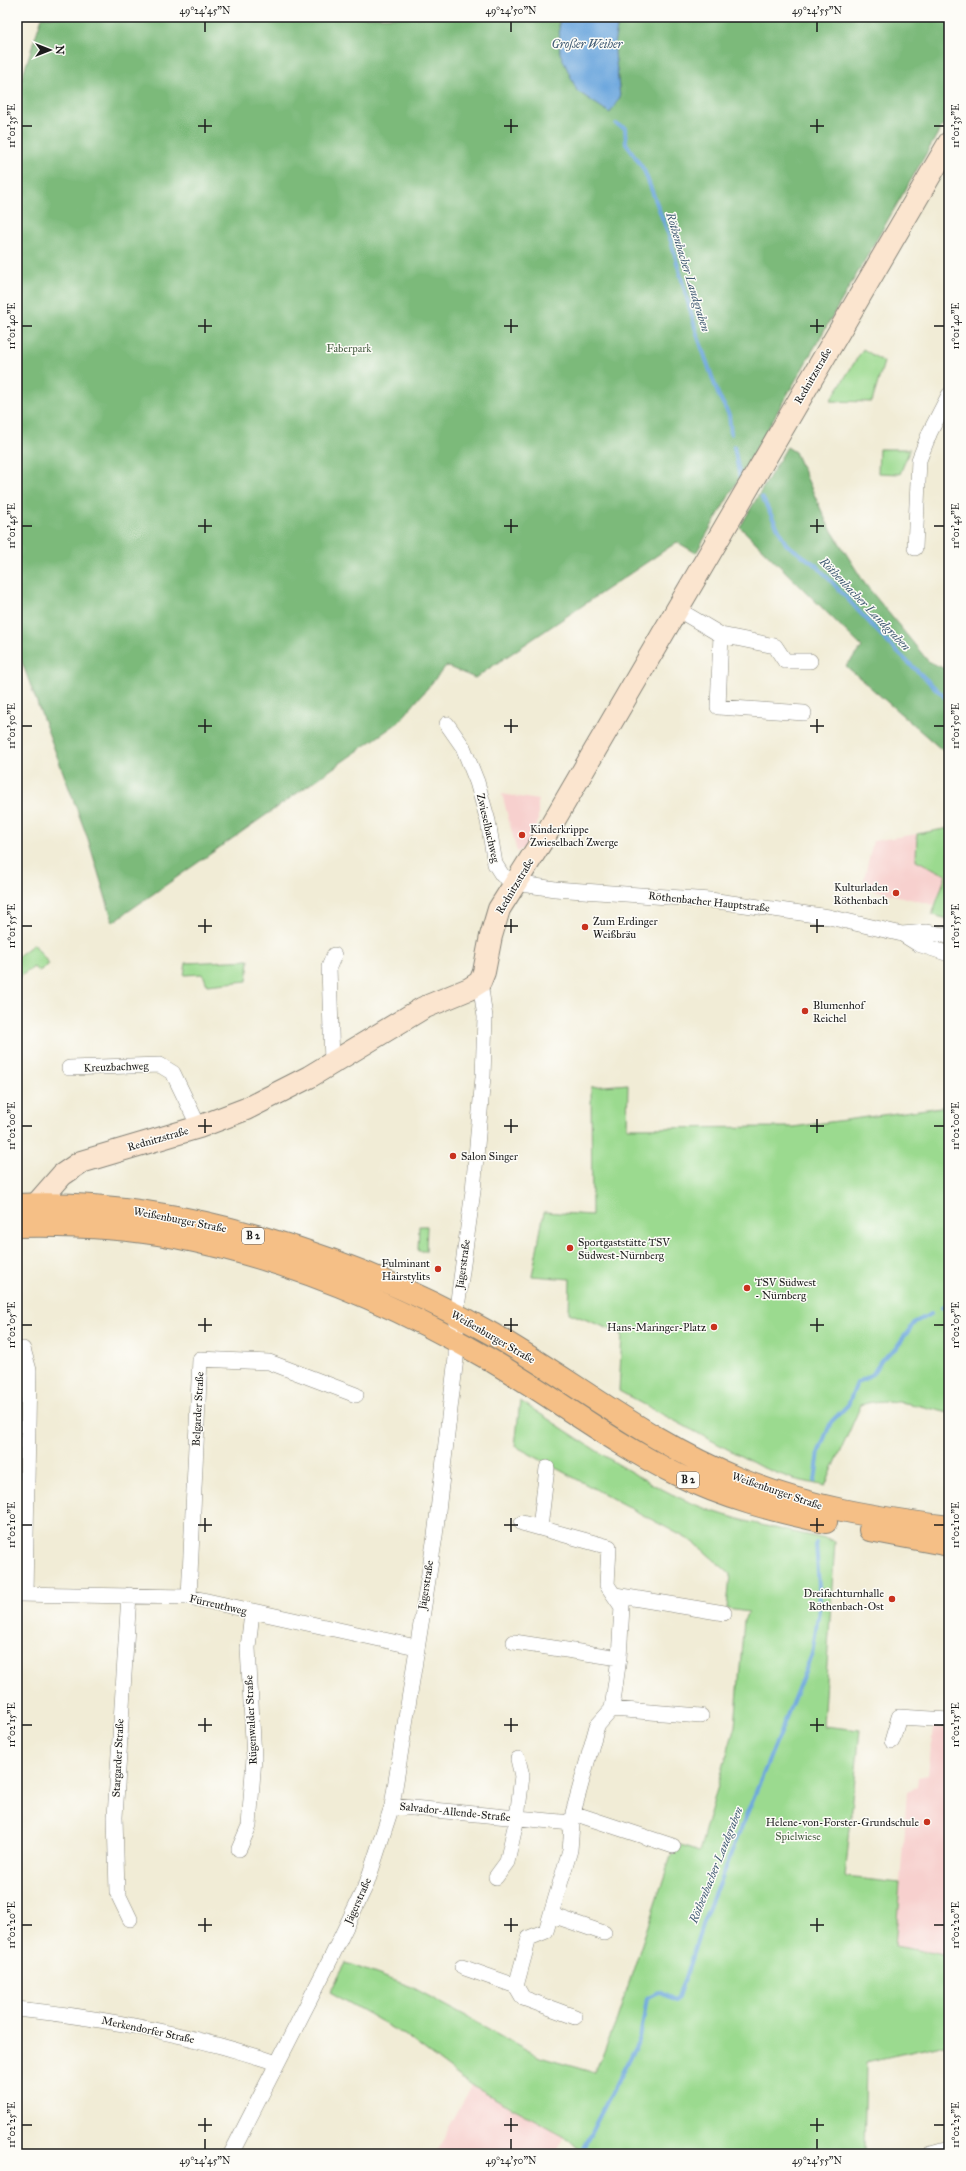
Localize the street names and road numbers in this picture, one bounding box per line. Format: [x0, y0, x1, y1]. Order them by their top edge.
street label: Rednitzstraße [792, 345, 834, 406]
street label: Zwieselbachweg [474, 792, 502, 865]
street label: Rednitzstraße [493, 855, 537, 916]
street label: Röthenbacher Hauptstraße [648, 889, 771, 915]
street label: Kreuzbachweg [83, 1059, 149, 1075]
street label: Rednitzstraße [126, 1124, 190, 1154]
street label: Weißenburger Straße [132, 1205, 228, 1235]
road number: B 2 [242, 1228, 264, 1244]
street label: Jägerstraße [453, 1238, 474, 1291]
street label: Weißenburger Straße [449, 1308, 538, 1366]
street label: Belgarder Straße [190, 1371, 206, 1447]
street label: Weißenburger Straße [730, 1469, 824, 1513]
road number: B 2 [677, 1472, 699, 1488]
street label: Jägerstraße [416, 1559, 437, 1612]
street label: Fürreuthweg [188, 1592, 249, 1618]
street label: Rügenwalder Straße [242, 1674, 260, 1765]
street label: Stargarder Straße [109, 1718, 127, 1798]
street label: Salvador-Allende-Straße [399, 1800, 511, 1824]
street label: Jägerstraße [342, 1875, 375, 1928]
street label: Merkendorfer Straße [100, 2014, 196, 2046]

